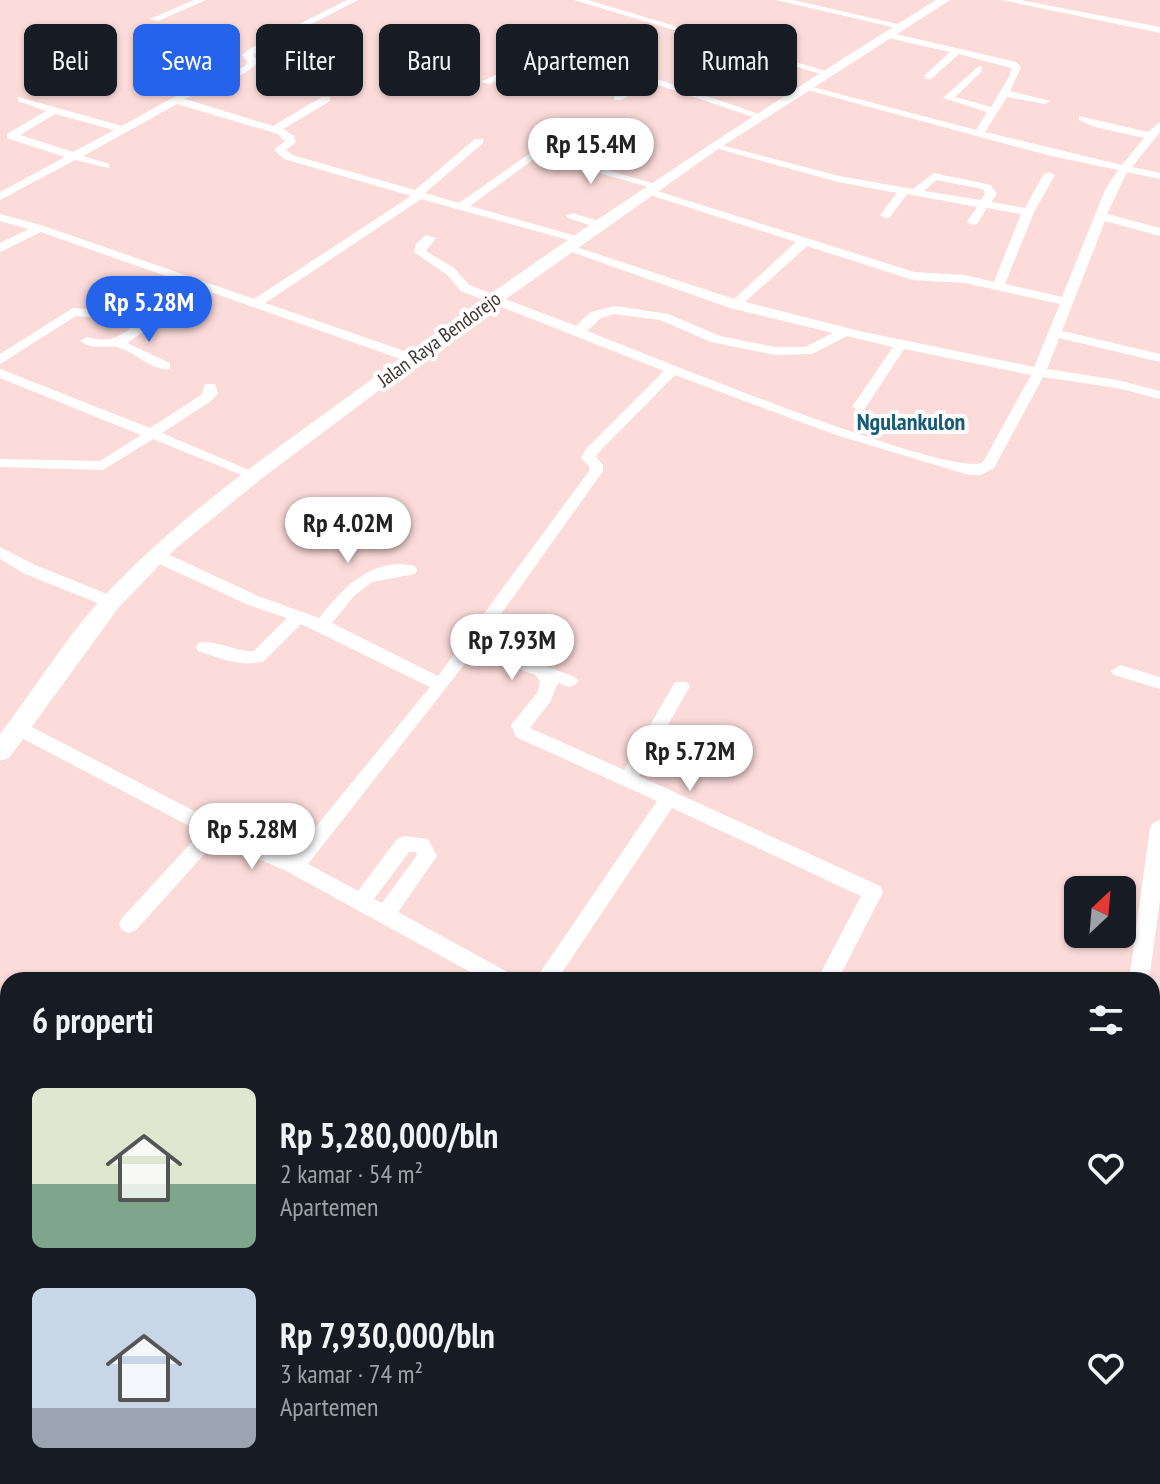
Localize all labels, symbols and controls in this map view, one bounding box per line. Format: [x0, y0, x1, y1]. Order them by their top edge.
chip: Beli [24, 24, 117, 96]
chip: Sewa [133, 24, 240, 96]
chip: Filter [256, 24, 363, 96]
chip: Baru [379, 24, 480, 96]
chip: Apartemen [496, 24, 658, 96]
chip: Rumah [674, 24, 797, 96]
pin: Rp 15.4M [508, 118, 674, 186]
text: Rp 15.4M [546, 127, 636, 160]
pin: Rp 5.28M [66, 276, 232, 344]
text: Rp 5.28M [104, 285, 194, 318]
street label: Jalan Raya Bendorejo [371, 285, 506, 393]
district label: Ngulankulon [857, 406, 965, 437]
pin: Rp 4.02M [265, 497, 431, 565]
text: Rp 4.02M [303, 506, 393, 539]
pin: Rp 7.93M [429, 614, 595, 682]
text: Rp 7.93M [468, 623, 556, 656]
pin: Rp 5.72M [607, 725, 773, 793]
text: Rp 5.72M [645, 734, 735, 767]
pin: Rp 5.28M [169, 803, 335, 871]
text: Rp 5.28M [207, 812, 297, 845]
north arrow [1064, 876, 1136, 948]
map controls [1064, 876, 1136, 948]
text: 6 properti [32, 998, 154, 1042]
icon: filters [1084, 998, 1128, 1042]
text: Rp 5,280,000/bln [280, 1113, 498, 1157]
icon: home [96, 1120, 192, 1216]
icon: heart [1084, 1146, 1128, 1190]
text: 2 kamar · 54 m² [280, 1157, 423, 1190]
text: Apartemen [280, 1190, 379, 1223]
text: Rp 7,930,000/bln [280, 1313, 495, 1357]
icon: home [96, 1320, 192, 1416]
icon: heart [1084, 1346, 1128, 1390]
text: 3 kamar · 74 m² [280, 1357, 423, 1390]
text: Apartemen [280, 1390, 379, 1423]

